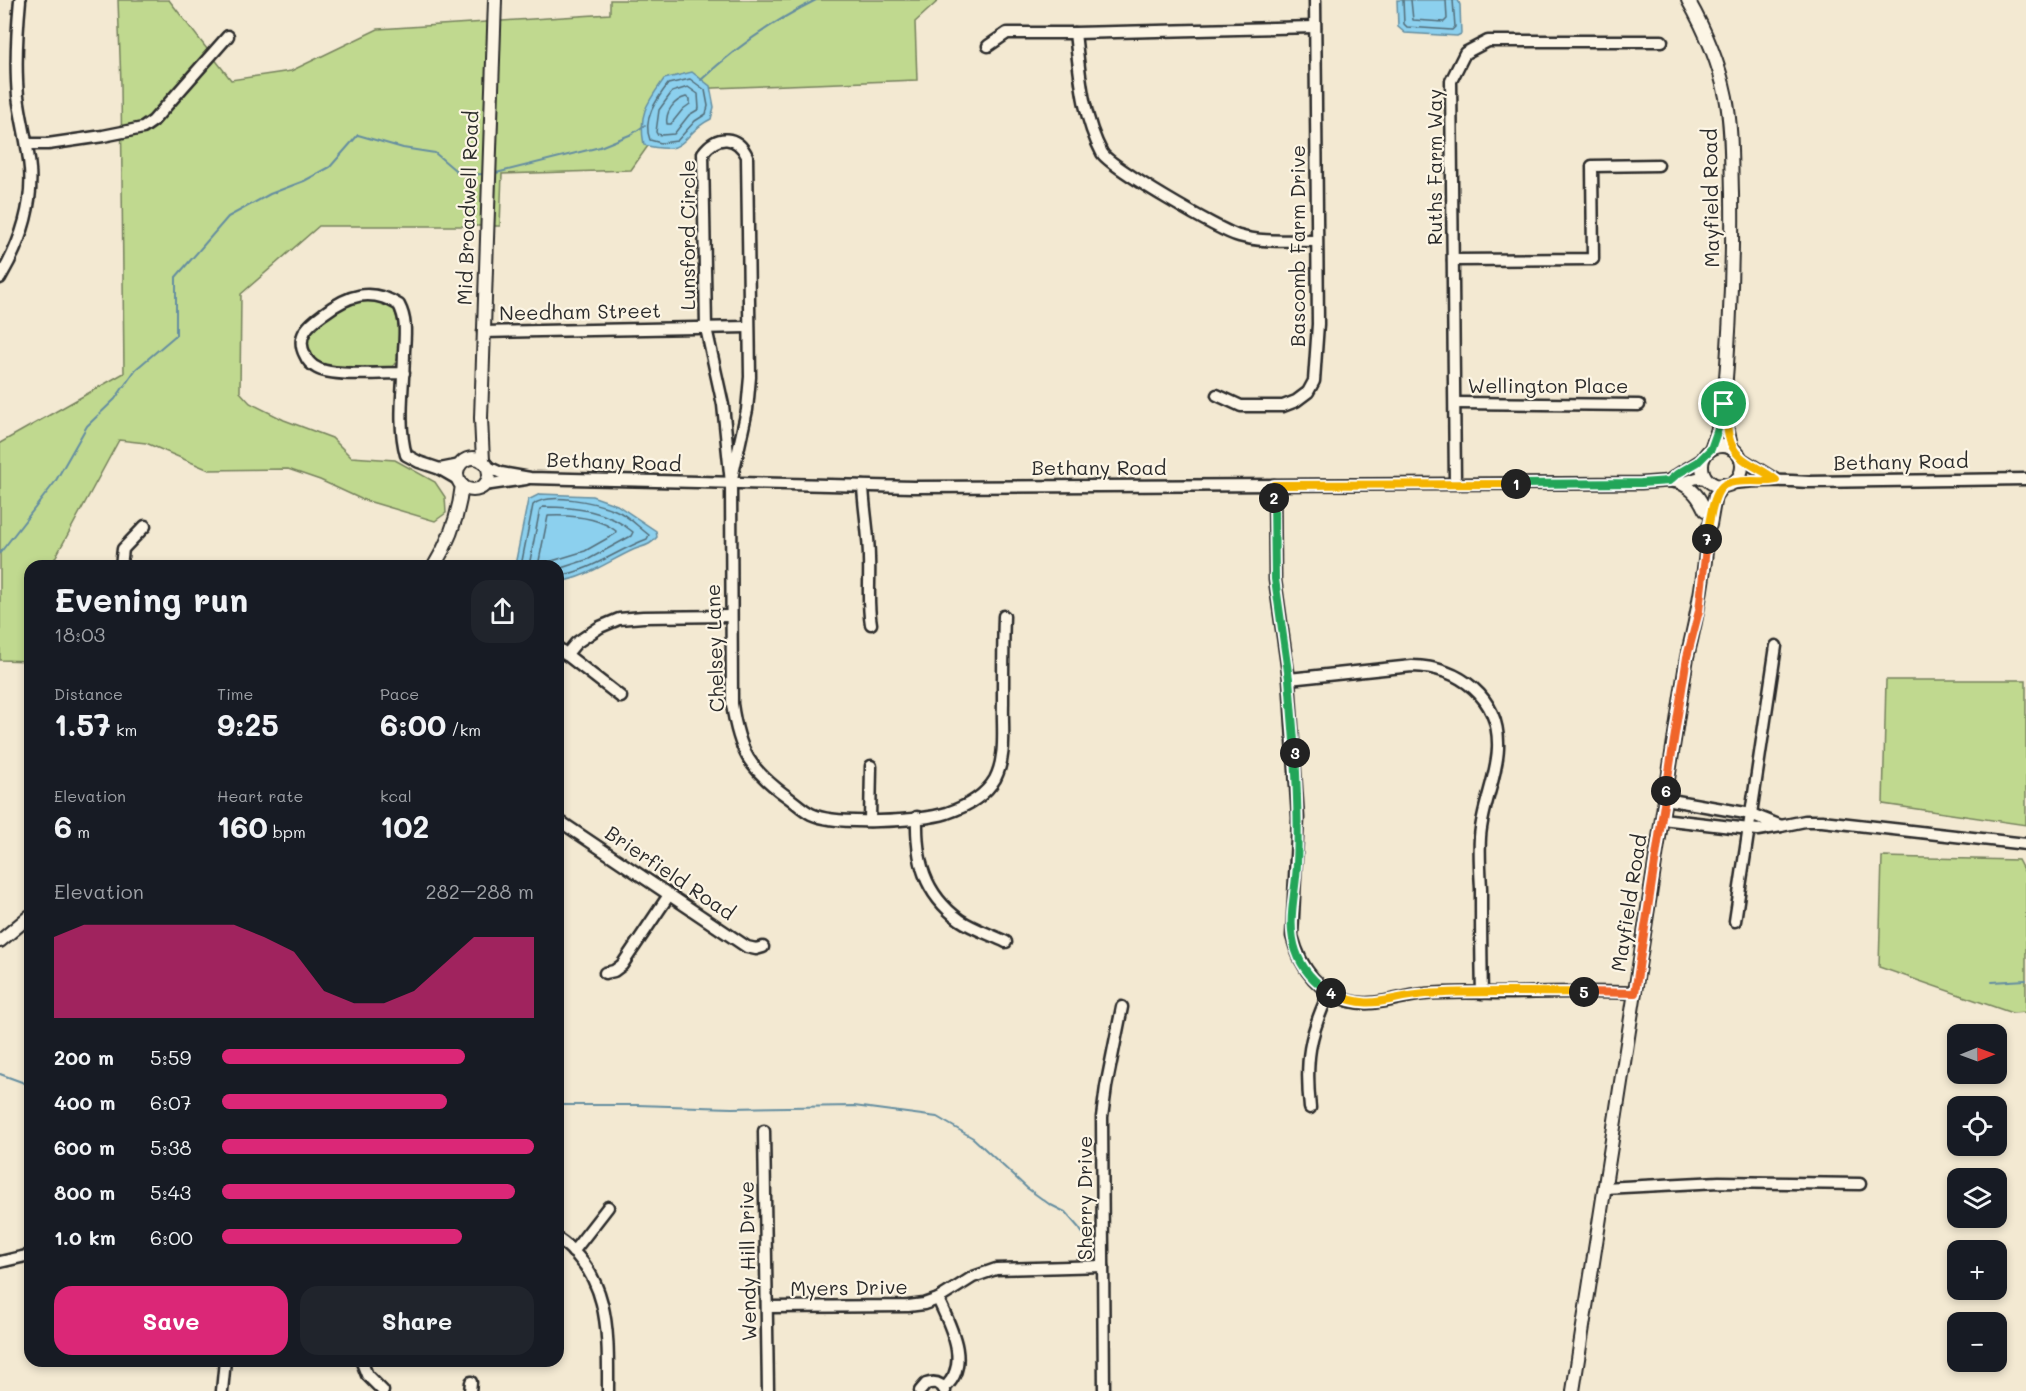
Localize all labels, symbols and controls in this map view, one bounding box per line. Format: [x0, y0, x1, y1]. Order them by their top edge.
street label: Ruths Farm Way [1421, 89, 1447, 245]
street label: Mid Broadwell Road [451, 110, 483, 306]
street label: Mayfield Road [1696, 128, 1724, 268]
street label: Bascomb Farm Drive [1284, 145, 1310, 347]
street label: Lunsford Circle [674, 160, 700, 310]
street label: Needham Street [499, 297, 661, 325]
street label: Wellington Place [1468, 372, 1628, 398]
pin [1698, 378, 1749, 429]
icon: arrive [1707, 387, 1740, 420]
street label: Bethany Road [546, 446, 682, 476]
street label: Bethany Road [1833, 447, 1969, 475]
street label: Bethany Road [1031, 454, 1167, 480]
pin: 1 [1501, 469, 1531, 499]
text: 1 [1512, 473, 1520, 494]
pin: 2 [1259, 483, 1289, 513]
text: 2 [1270, 487, 1278, 508]
pin: 7 [1692, 524, 1722, 554]
text: 7 [1703, 528, 1711, 549]
text: Evening run [54, 577, 248, 620]
button: share [471, 580, 534, 643]
street label: Chelsey Lane [699, 583, 729, 713]
text: 18:03 [54, 621, 105, 647]
text: Distance [54, 683, 123, 704]
text: Time [217, 683, 253, 704]
text: Pace [380, 683, 419, 704]
text: 1.57 [54, 704, 111, 744]
text: 9:25 [217, 704, 279, 744]
text: 6:00 [380, 704, 446, 744]
text: km [111, 719, 137, 740]
text: /km [446, 719, 481, 740]
pin: 3 [1280, 738, 1310, 768]
text: 3 [1290, 742, 1300, 763]
pin: 6 [1651, 776, 1681, 806]
text: 6 [1661, 780, 1671, 801]
text: Elevation [54, 785, 126, 806]
text: Heart rate [217, 785, 303, 806]
text: kcal [380, 785, 412, 806]
text: 6 [54, 806, 72, 846]
text: 160 [217, 806, 268, 846]
text: 102 [380, 806, 429, 846]
street label: Brierfield Road [601, 819, 741, 925]
text: m [72, 821, 90, 842]
text: bpm [268, 821, 306, 842]
street label: Mayfield Road [1604, 832, 1652, 974]
text: Elevation [54, 878, 144, 904]
text: 282–288 m [426, 878, 534, 904]
pin: 5 [1569, 977, 1599, 1007]
pin: 4 [1316, 978, 1346, 1008]
text: 5 [1579, 981, 1589, 1002]
text: 4 [1326, 982, 1336, 1003]
north arrow [1947, 1024, 2007, 1084]
map controls [1947, 1024, 2007, 1372]
text: 200 m [54, 1044, 114, 1070]
text: 5:59 [150, 1044, 191, 1070]
text: 400 m [54, 1089, 115, 1115]
text: 6:07 [150, 1089, 192, 1115]
button: locate [1947, 1096, 2007, 1156]
text: 600 m [54, 1134, 115, 1160]
text: 5:38 [150, 1134, 192, 1160]
street label: Sherry Drive [1071, 1136, 1097, 1260]
button: layers [1947, 1168, 2007, 1228]
text: 800 m [54, 1179, 115, 1205]
text: 5:43 [150, 1179, 191, 1205]
street label: Wendy Hill Drive [733, 1181, 761, 1341]
text: 1.0 km [54, 1224, 116, 1250]
text: 6:00 [150, 1224, 193, 1250]
button: + [1947, 1240, 2007, 1300]
street label: Myers Drive [790, 1273, 908, 1301]
button: Save [54, 1286, 288, 1355]
button: Share [300, 1286, 534, 1355]
button: − [1947, 1312, 2007, 1372]

